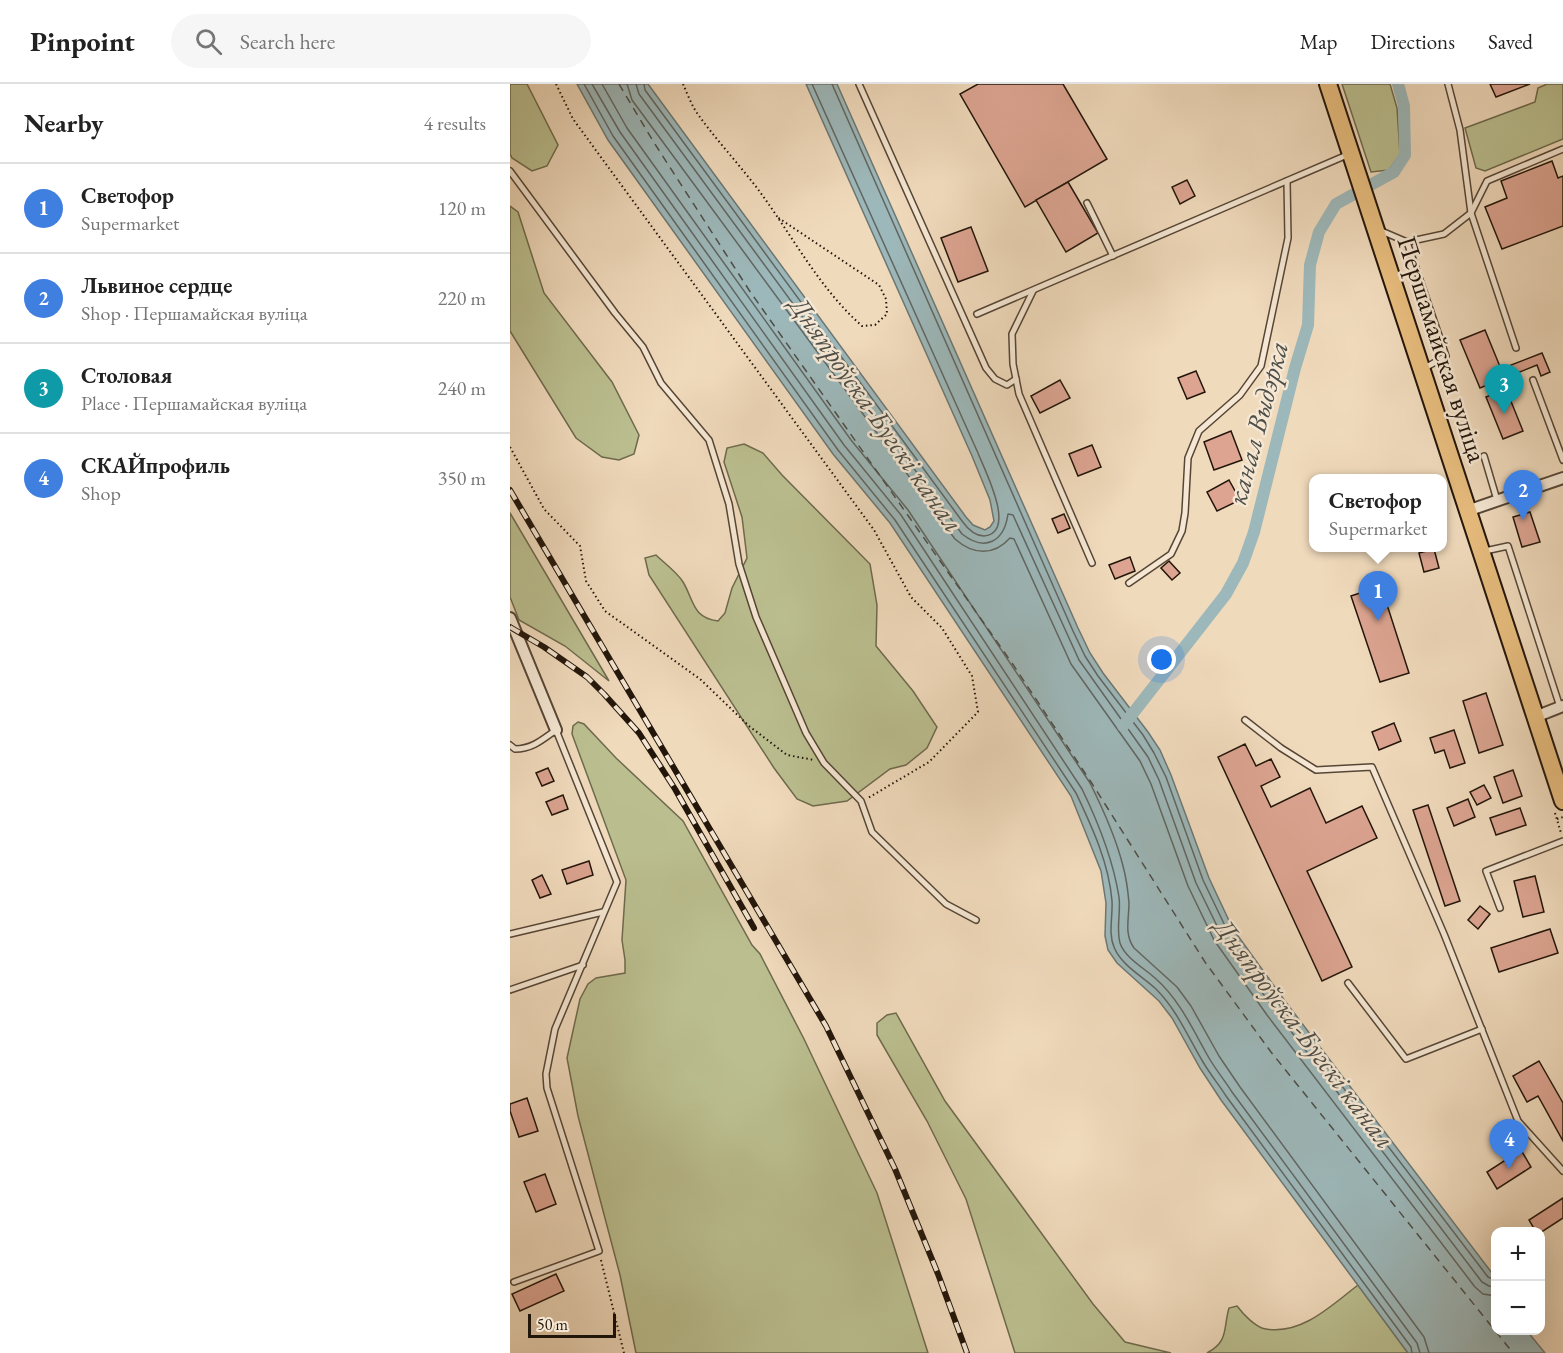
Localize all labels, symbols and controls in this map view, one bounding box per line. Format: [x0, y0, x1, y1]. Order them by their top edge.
search box [171, 14, 591, 68]
text: Pinpoint [30, 23, 135, 59]
icon: search [192, 25, 225, 58]
text: Search here [240, 27, 335, 56]
text: Map [1300, 28, 1337, 55]
text: Directions [1370, 28, 1455, 55]
text: Saved [1488, 28, 1533, 55]
text: Nearby [24, 106, 104, 140]
text: 4 results [423, 110, 486, 136]
text: Светофор [81, 181, 174, 210]
text: 1 [38, 195, 49, 221]
text: 120 m [438, 195, 486, 221]
text: Supermarket [81, 210, 179, 236]
street label: Першамайская вуліца [1389, 231, 1496, 467]
text: Львиное сердце [81, 271, 232, 300]
text: 2 [38, 285, 49, 311]
text: 220 m [438, 285, 486, 311]
water label: Дняпроўска-Бугскі канал [781, 287, 972, 539]
text: Shop · Першамайская вуліца [81, 300, 308, 326]
water label: канал Выдэрка [1218, 337, 1296, 509]
text: Столовая [81, 361, 172, 390]
pin: 3 [1484, 364, 1524, 414]
text: 3 [38, 375, 49, 401]
text: 240 m [438, 375, 486, 401]
text: Place · Першамайская вуліца [81, 390, 307, 416]
text: СКАЙпрофиль [81, 451, 230, 480]
text: 4 [38, 465, 49, 491]
text: 350 m [438, 465, 486, 491]
pin: 2 [1504, 470, 1542, 520]
popup [1309, 474, 1447, 552]
text: Shop [81, 480, 121, 506]
text: Светофор [1329, 486, 1422, 515]
text: Supermarket [1329, 515, 1427, 541]
pin: 1 [1358, 572, 1398, 621]
your location [1147, 645, 1176, 674]
water label: Дняпроўска-Бугскі канал [1205, 909, 1404, 1156]
pin: 4 [1490, 1120, 1528, 1169]
map controls [1491, 1227, 1545, 1335]
button: + [1491, 1227, 1545, 1281]
button: − [1491, 1281, 1545, 1335]
scale bar [528, 1311, 616, 1338]
text: 50 m [537, 1314, 568, 1335]

